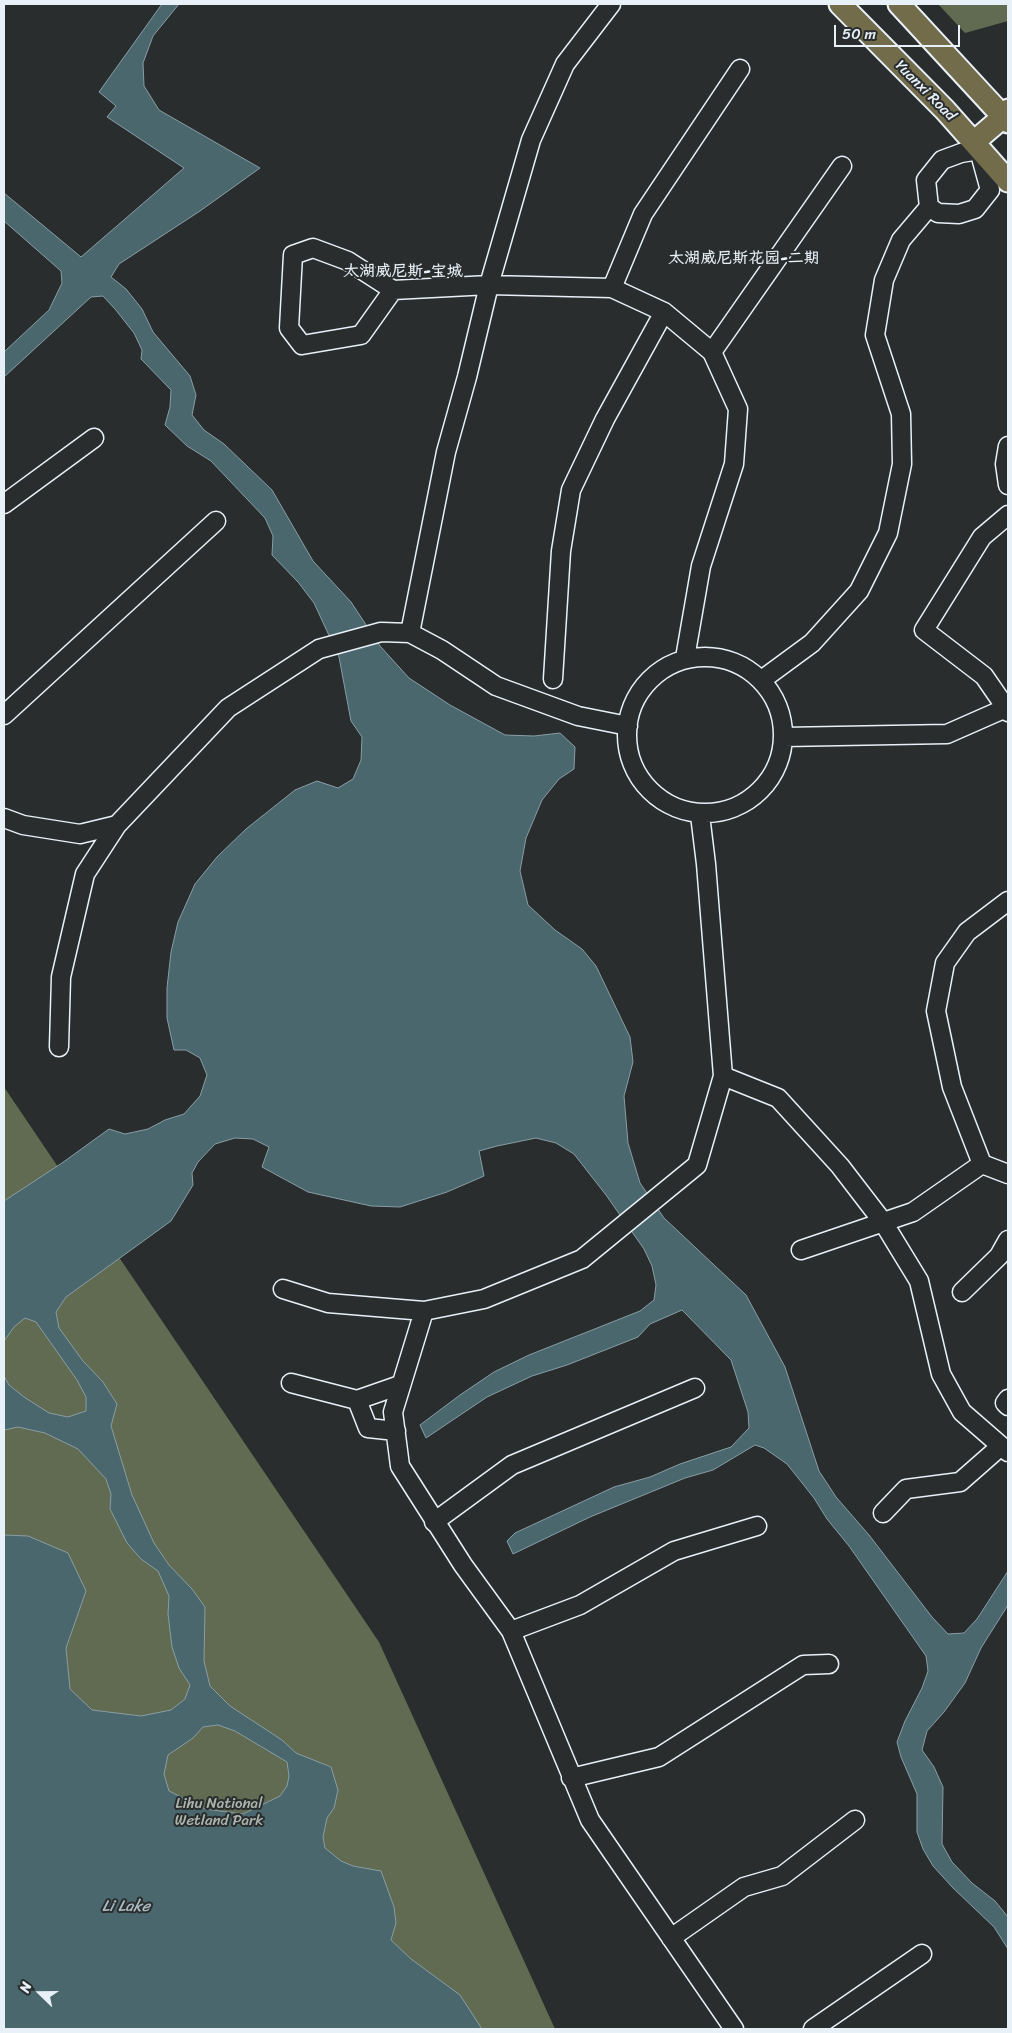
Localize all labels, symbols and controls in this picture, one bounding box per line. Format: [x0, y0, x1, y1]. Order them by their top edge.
scale bar [837, 15, 963, 47]
text: 50 m [842, 21, 876, 47]
street label: Yuanxi Road [891, 57, 959, 125]
district label: 太湖威尼斯花园-二期 [668, 249, 820, 269]
district label: 太湖威尼斯-宝城 [343, 262, 463, 282]
park label: Lihu National Wetland Park [175, 1795, 263, 1830]
water label: Li Lake [102, 1897, 150, 1917]
north arrow [15, 1968, 65, 2018]
text: N [12, 1978, 39, 1996]

